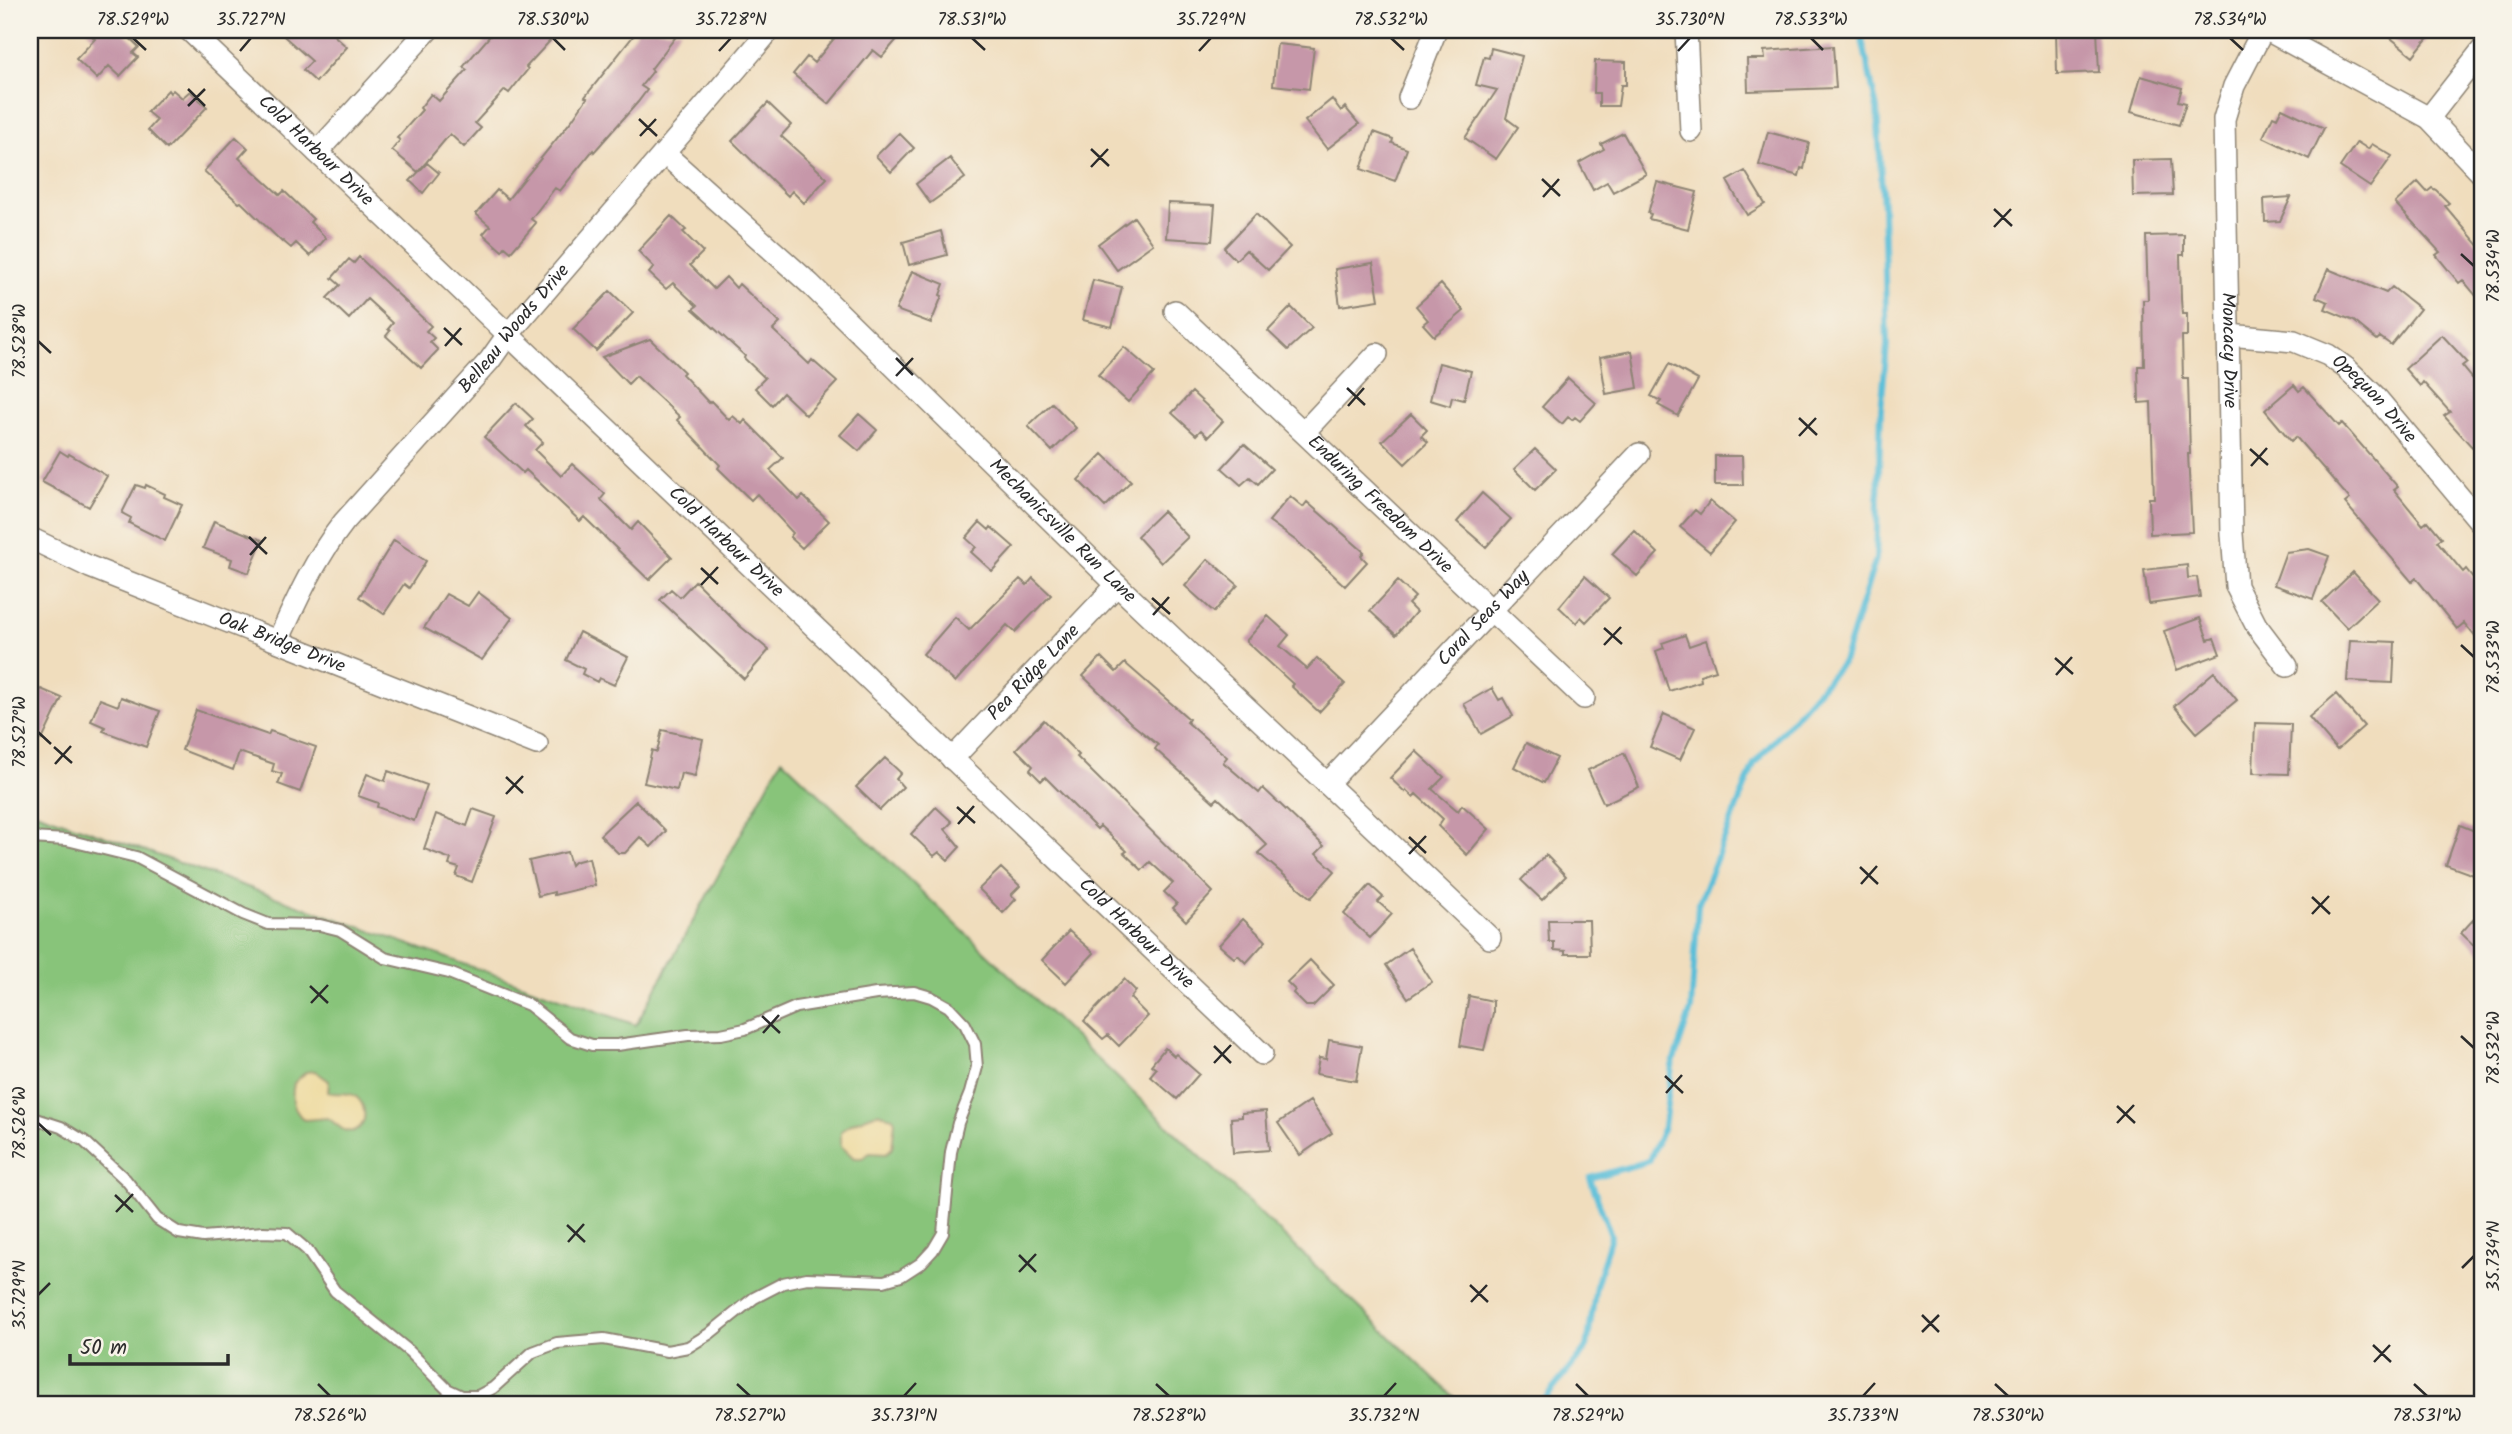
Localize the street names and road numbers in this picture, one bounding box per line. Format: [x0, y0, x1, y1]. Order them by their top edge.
street label: Cold Harbour Drive [251, 88, 381, 214]
street label: Belleau Woods Drive [451, 257, 578, 401]
street label: Moncacy Drive [2212, 292, 2245, 409]
street label: Opequon Drive [2325, 347, 2424, 451]
street label: Enduring Freedom Drive [1300, 428, 1460, 582]
street label: Mechanicsville Run Lane [982, 452, 1143, 611]
street label: Cold Harbour Drive [661, 479, 791, 606]
street label: Coral Seas Way [1430, 562, 1538, 674]
street label: Oak Bridge Drive [214, 604, 350, 682]
street label: Pea Ridge Lane [980, 617, 1088, 728]
street label: Cold Harbour Drive [1071, 871, 1201, 997]

